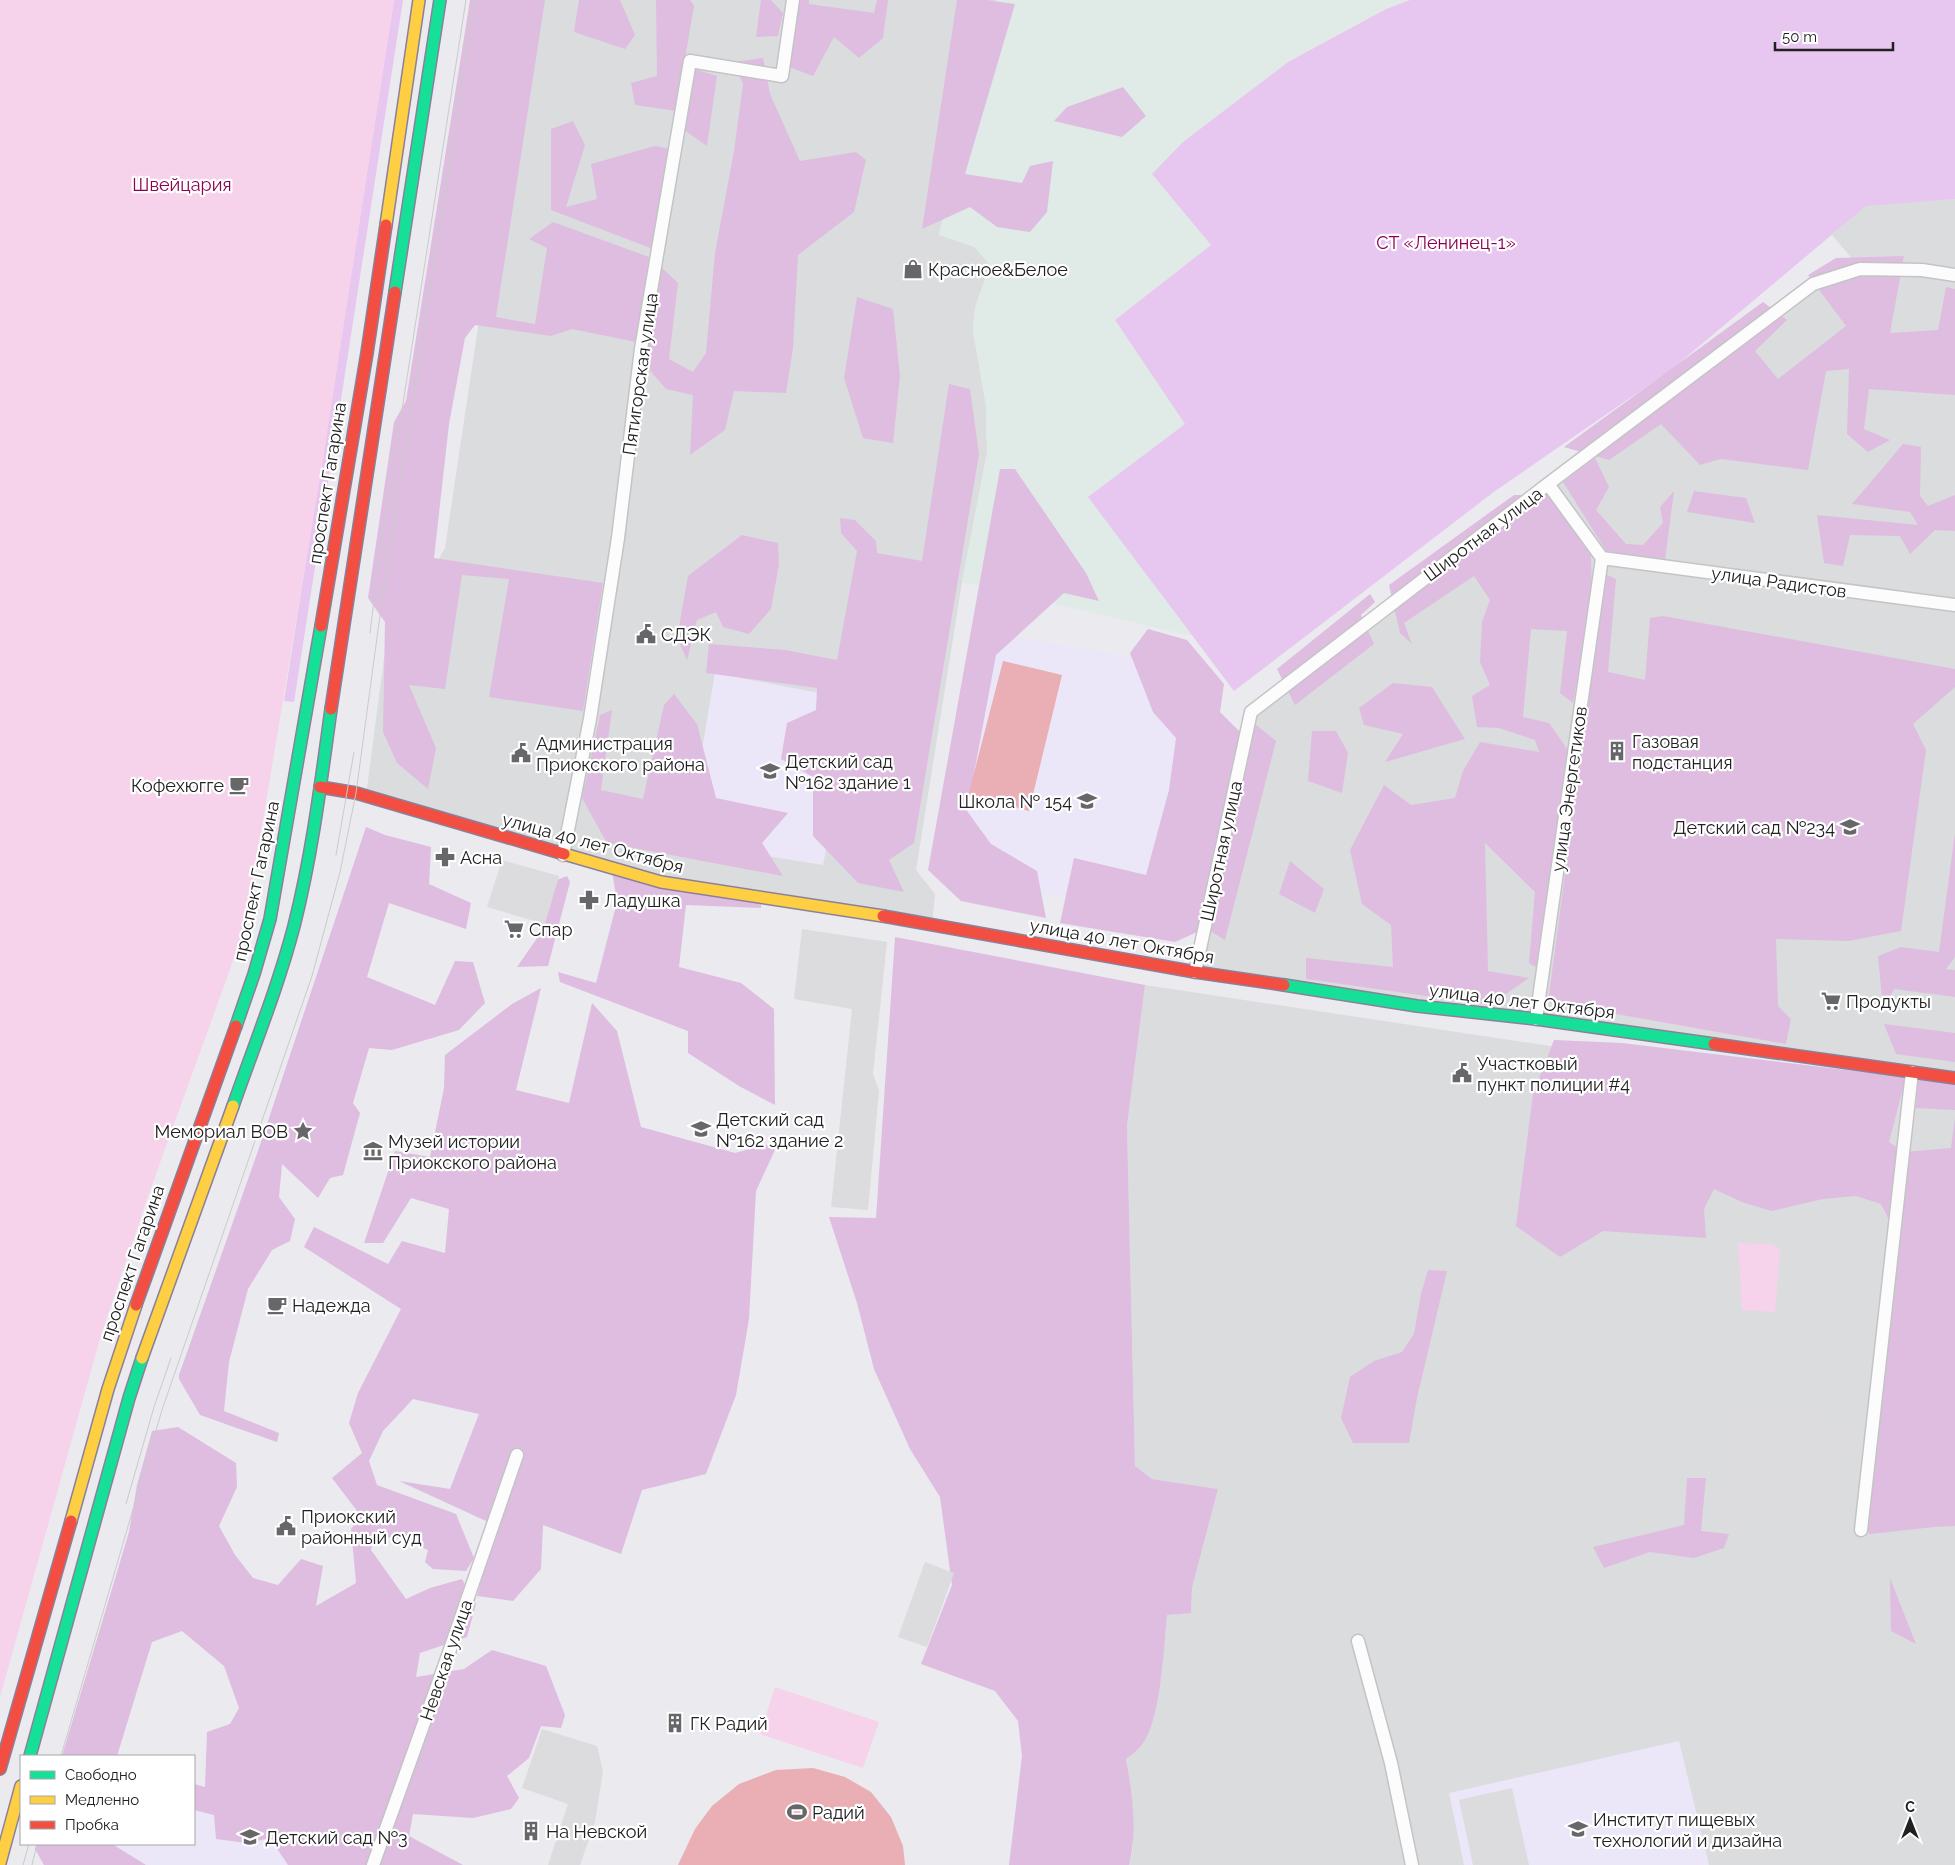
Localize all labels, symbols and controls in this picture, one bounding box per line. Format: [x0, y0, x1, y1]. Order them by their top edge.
scale bar [1775, 20, 1892, 52]
text: 50 m [1782, 28, 1817, 46]
park label: Швейцария [132, 174, 232, 195]
park label: СТ «Ленинец-1» [1376, 232, 1516, 253]
shop icon: Красное&Белое [902, 258, 924, 280]
place label: Красное&Белое [928, 259, 1068, 280]
street label: Пятигорская улица [618, 291, 662, 457]
street label: проспект Гагарина [304, 401, 350, 565]
street label: Широтная улица [1420, 483, 1546, 585]
street label: улица Радистов [1710, 562, 1848, 602]
public building icon: СДЭК [635, 623, 657, 645]
place label: СДЭК [661, 624, 711, 645]
street label: улица Энергетиков [1547, 705, 1591, 873]
place label: Газовая подстанция [1632, 731, 1733, 773]
place label: Администрация Приокского района [536, 733, 705, 775]
building icon: Газовая подстанция [1606, 740, 1628, 762]
public building icon: Администрация Приокского района [510, 742, 532, 764]
place label: Детский сад №162 здание 1 [785, 751, 911, 793]
school or university icon: Детский сад №162 здание 1 [759, 760, 781, 782]
cafe icon: Кофехюгге [228, 774, 250, 796]
place label: Кофехюгге [131, 775, 224, 796]
street label: Широтная улица [1196, 779, 1246, 923]
school or university icon: Школа № 154 [1076, 790, 1098, 812]
place label: Школа № 154 [958, 791, 1072, 812]
street label: проспект Гагарина [229, 799, 283, 963]
street label: улица 40 лет Октября [500, 809, 686, 877]
school or university icon: Детский сад №234 [1839, 816, 1861, 838]
place label: Детский сад №234 [1673, 817, 1835, 838]
pharmacy icon: Асна [434, 846, 456, 868]
place label: Асна [460, 847, 502, 868]
pharmacy icon: Ладушка [578, 889, 600, 911]
place label: Ладушка [604, 890, 681, 911]
street label: улица 40 лет Октября [1028, 914, 1216, 968]
supermarket icon: Спар [503, 918, 525, 940]
place label: Спар [529, 919, 573, 940]
street label: улица 40 лет Октября [1428, 979, 1616, 1023]
supermarket icon: Продукты [1820, 990, 1842, 1012]
place label: Продукты [1846, 991, 1931, 1012]
place label: Участковый пункт полиции #4 [1477, 1053, 1630, 1095]
public building icon: Участковый пункт полиции #4 [1451, 1062, 1473, 1084]
place label: Детский сад №162 здание 2 [716, 1109, 843, 1151]
school or university icon: Детский сад №162 здание 2 [690, 1118, 712, 1140]
place icon: Мемориал ВОВ [292, 1120, 314, 1142]
place label: Мемориал ВОВ [155, 1121, 288, 1142]
place label: Музей истории Приокского района [388, 1131, 557, 1173]
museum icon: Музей истории Приокского района [362, 1140, 384, 1162]
street label: проспект Гагарина [95, 1182, 169, 1344]
cafe icon: Надежда [266, 1294, 288, 1316]
place label: Надежда [292, 1295, 370, 1316]
place label: Приокский районный суд [301, 1506, 422, 1548]
public building icon: Приокский районный суд [275, 1515, 297, 1537]
street label: Невская улица [415, 1597, 477, 1723]
building icon: ГК Радий [664, 1712, 686, 1734]
place label: ГК Радий [690, 1713, 768, 1734]
legend [20, 1755, 195, 1845]
text: Свободно [65, 1766, 137, 1784]
text: Медленно [65, 1791, 139, 1809]
north arrow [1885, 1795, 1935, 1845]
text: С [1905, 1799, 1915, 1815]
sports icon: Радий [786, 1801, 808, 1823]
place label: Радий [812, 1802, 865, 1823]
place label: Институт пищевых технологий и дизайна [1593, 1809, 1782, 1851]
text: Пробка [65, 1816, 119, 1834]
school or university icon: Институт пищевых технологий и дизайна [1567, 1818, 1589, 1840]
building icon: На Невской [520, 1820, 542, 1842]
place label: На Невской [546, 1821, 647, 1842]
school or university icon: Детский сад №3 [239, 1826, 261, 1848]
place label: Детский сад №3 [265, 1827, 408, 1848]

